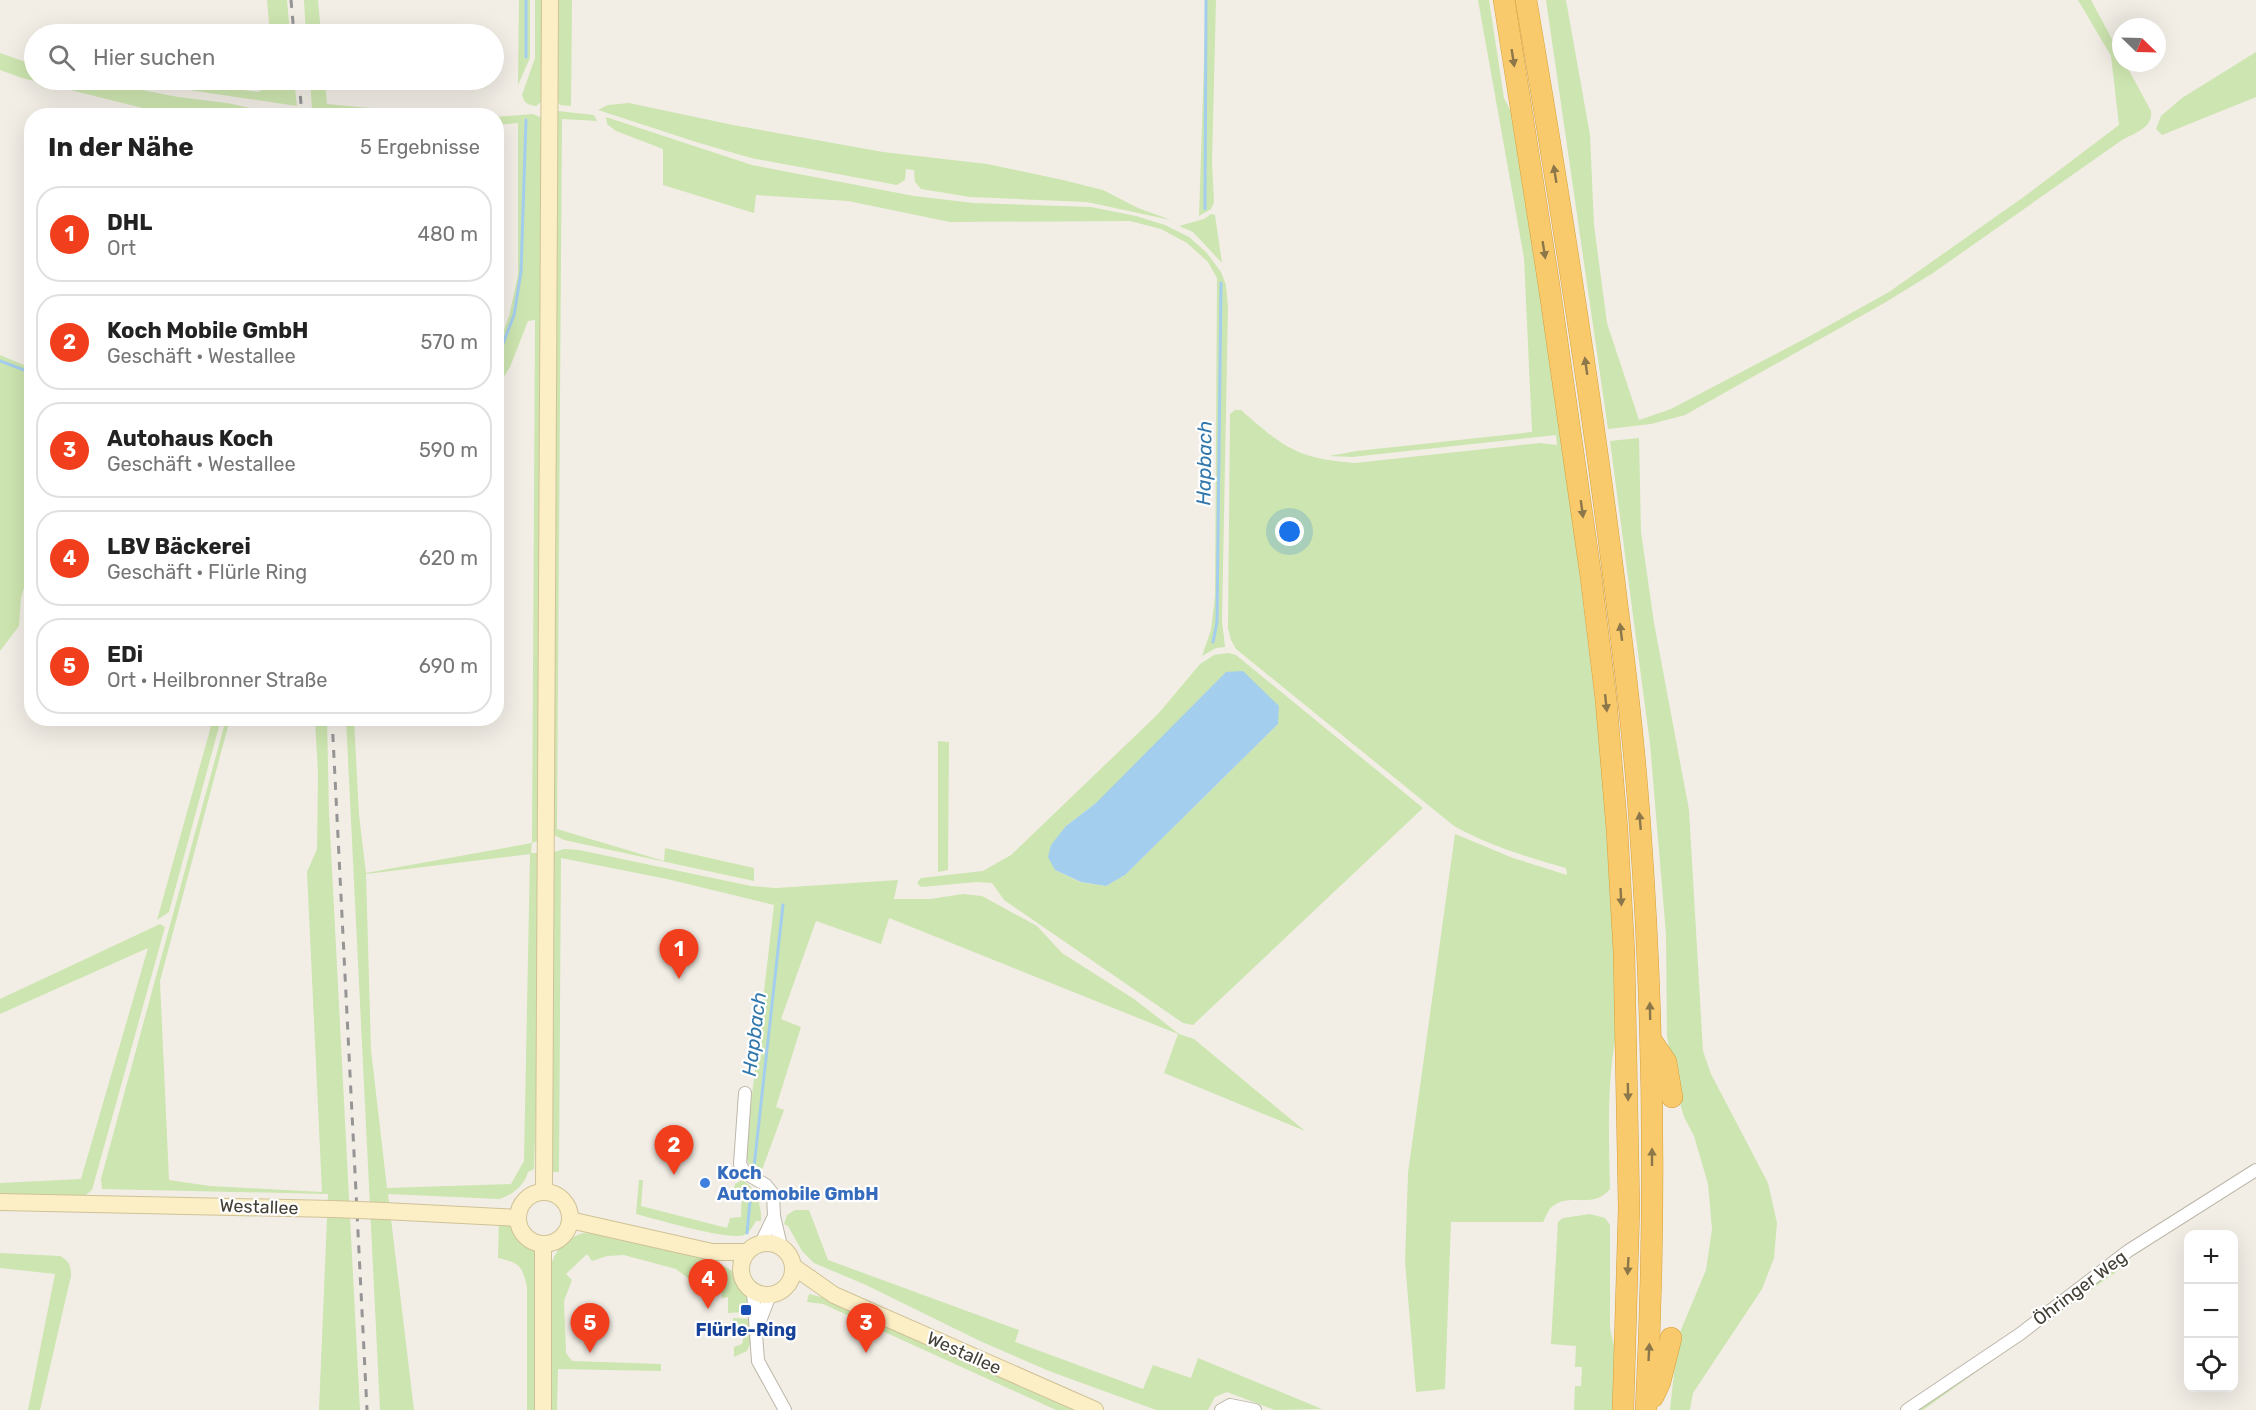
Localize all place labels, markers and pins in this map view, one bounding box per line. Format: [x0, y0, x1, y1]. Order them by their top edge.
pin: 1 [660, 930, 698, 979]
pin: 2 [654, 1126, 694, 1175]
place label: Koch Automobile GmbH [717, 1162, 879, 1205]
marker: Koch Automobile GmbH [698, 1176, 712, 1190]
pin: 4 [688, 1260, 728, 1309]
marker: Flürle-Ring [739, 1303, 753, 1317]
pin: 5 [570, 1304, 610, 1353]
pin: 3 [846, 1304, 886, 1353]
place label: Flürle-Ring [696, 1319, 796, 1341]

